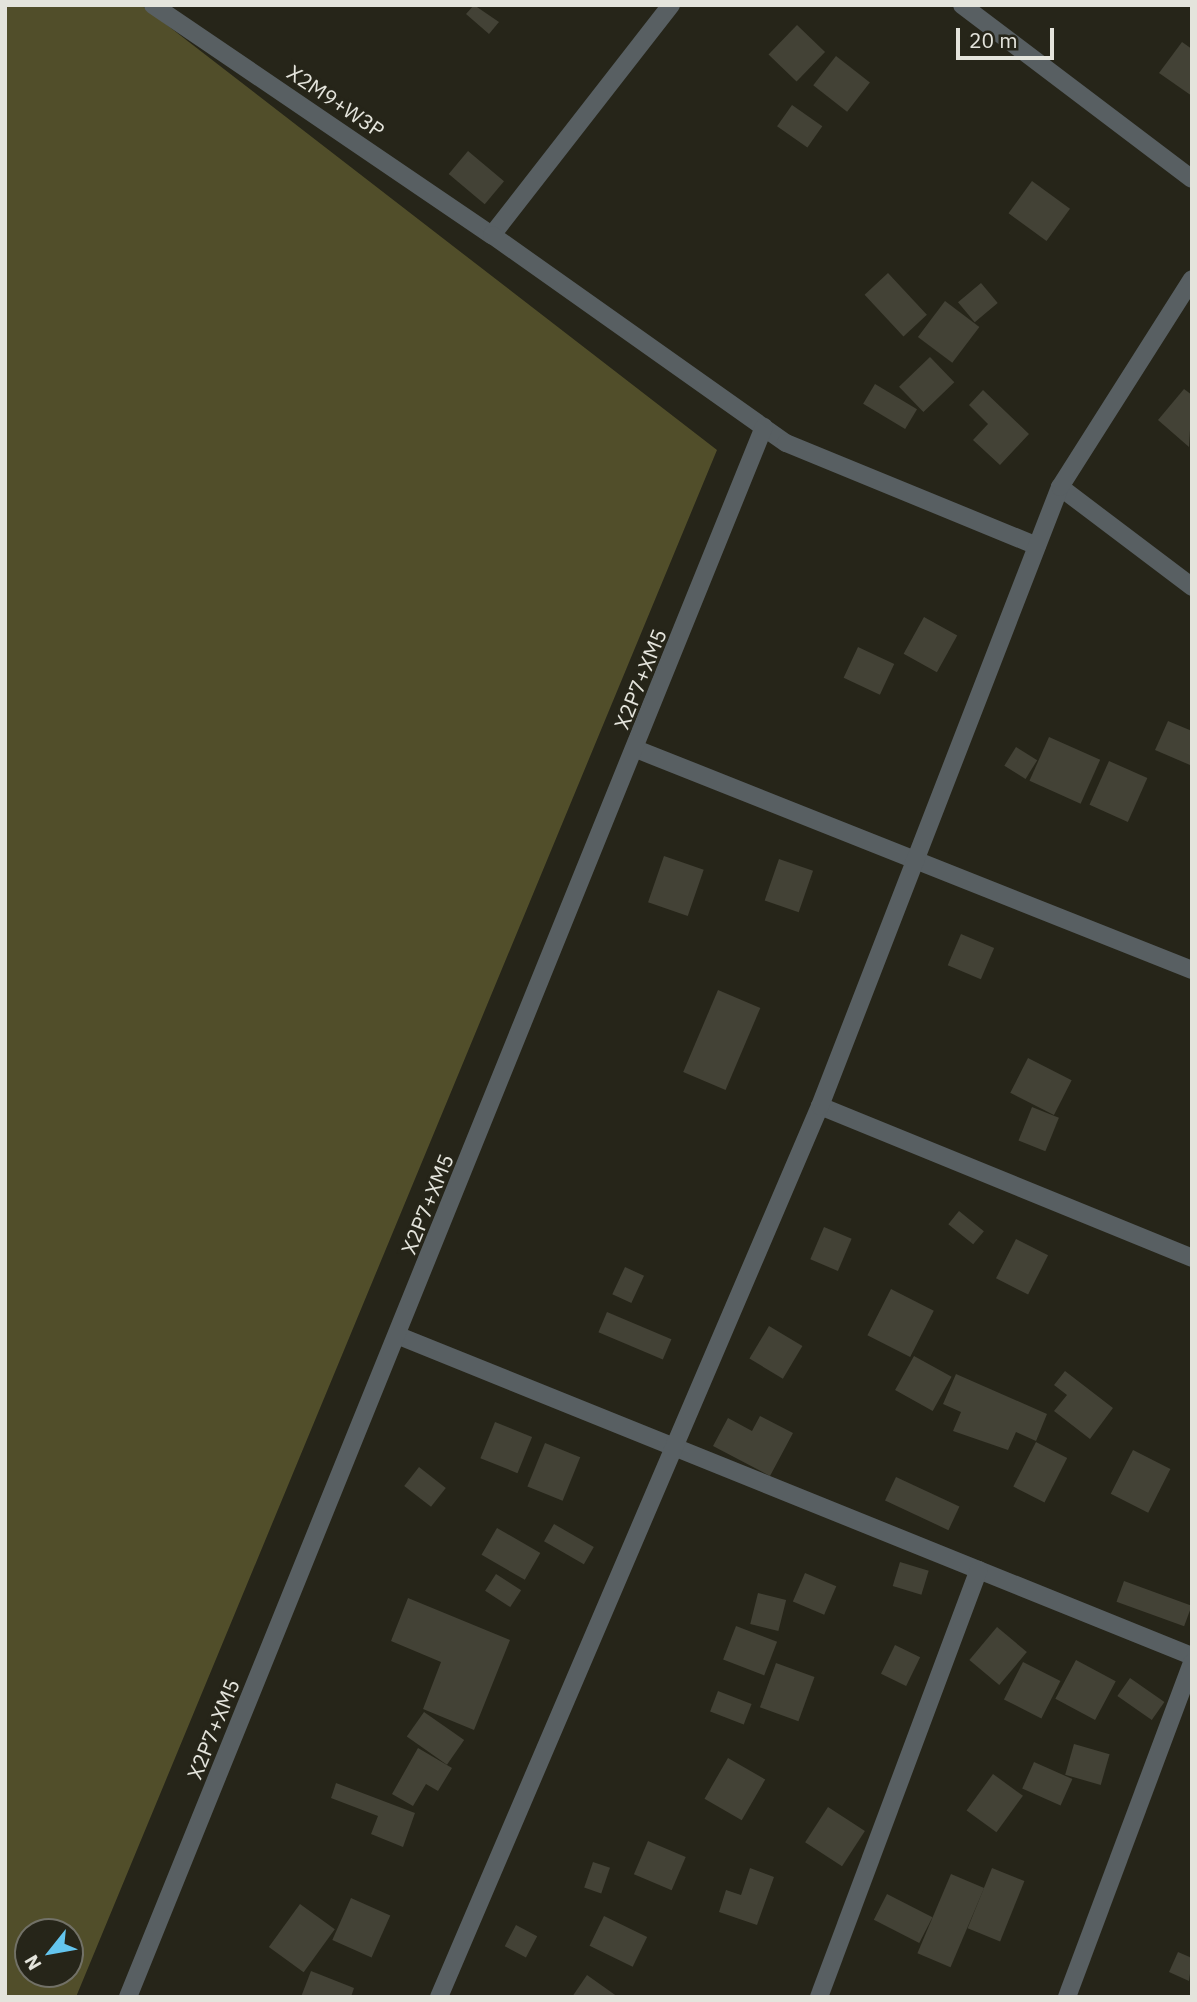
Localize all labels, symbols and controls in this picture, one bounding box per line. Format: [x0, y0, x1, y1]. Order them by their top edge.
scale bar [959, 14, 1057, 58]
text: 20 m [969, 26, 1018, 54]
street label: X2M9+W3P [283, 59, 389, 143]
street label: X2P7+XM5 [608, 625, 672, 733]
street label: X2P7+XM5 [395, 1150, 459, 1258]
street label: X2P7+XM5 [181, 1675, 245, 1783]
north arrow [14, 1918, 84, 1988]
text: N [19, 1951, 47, 1975]

